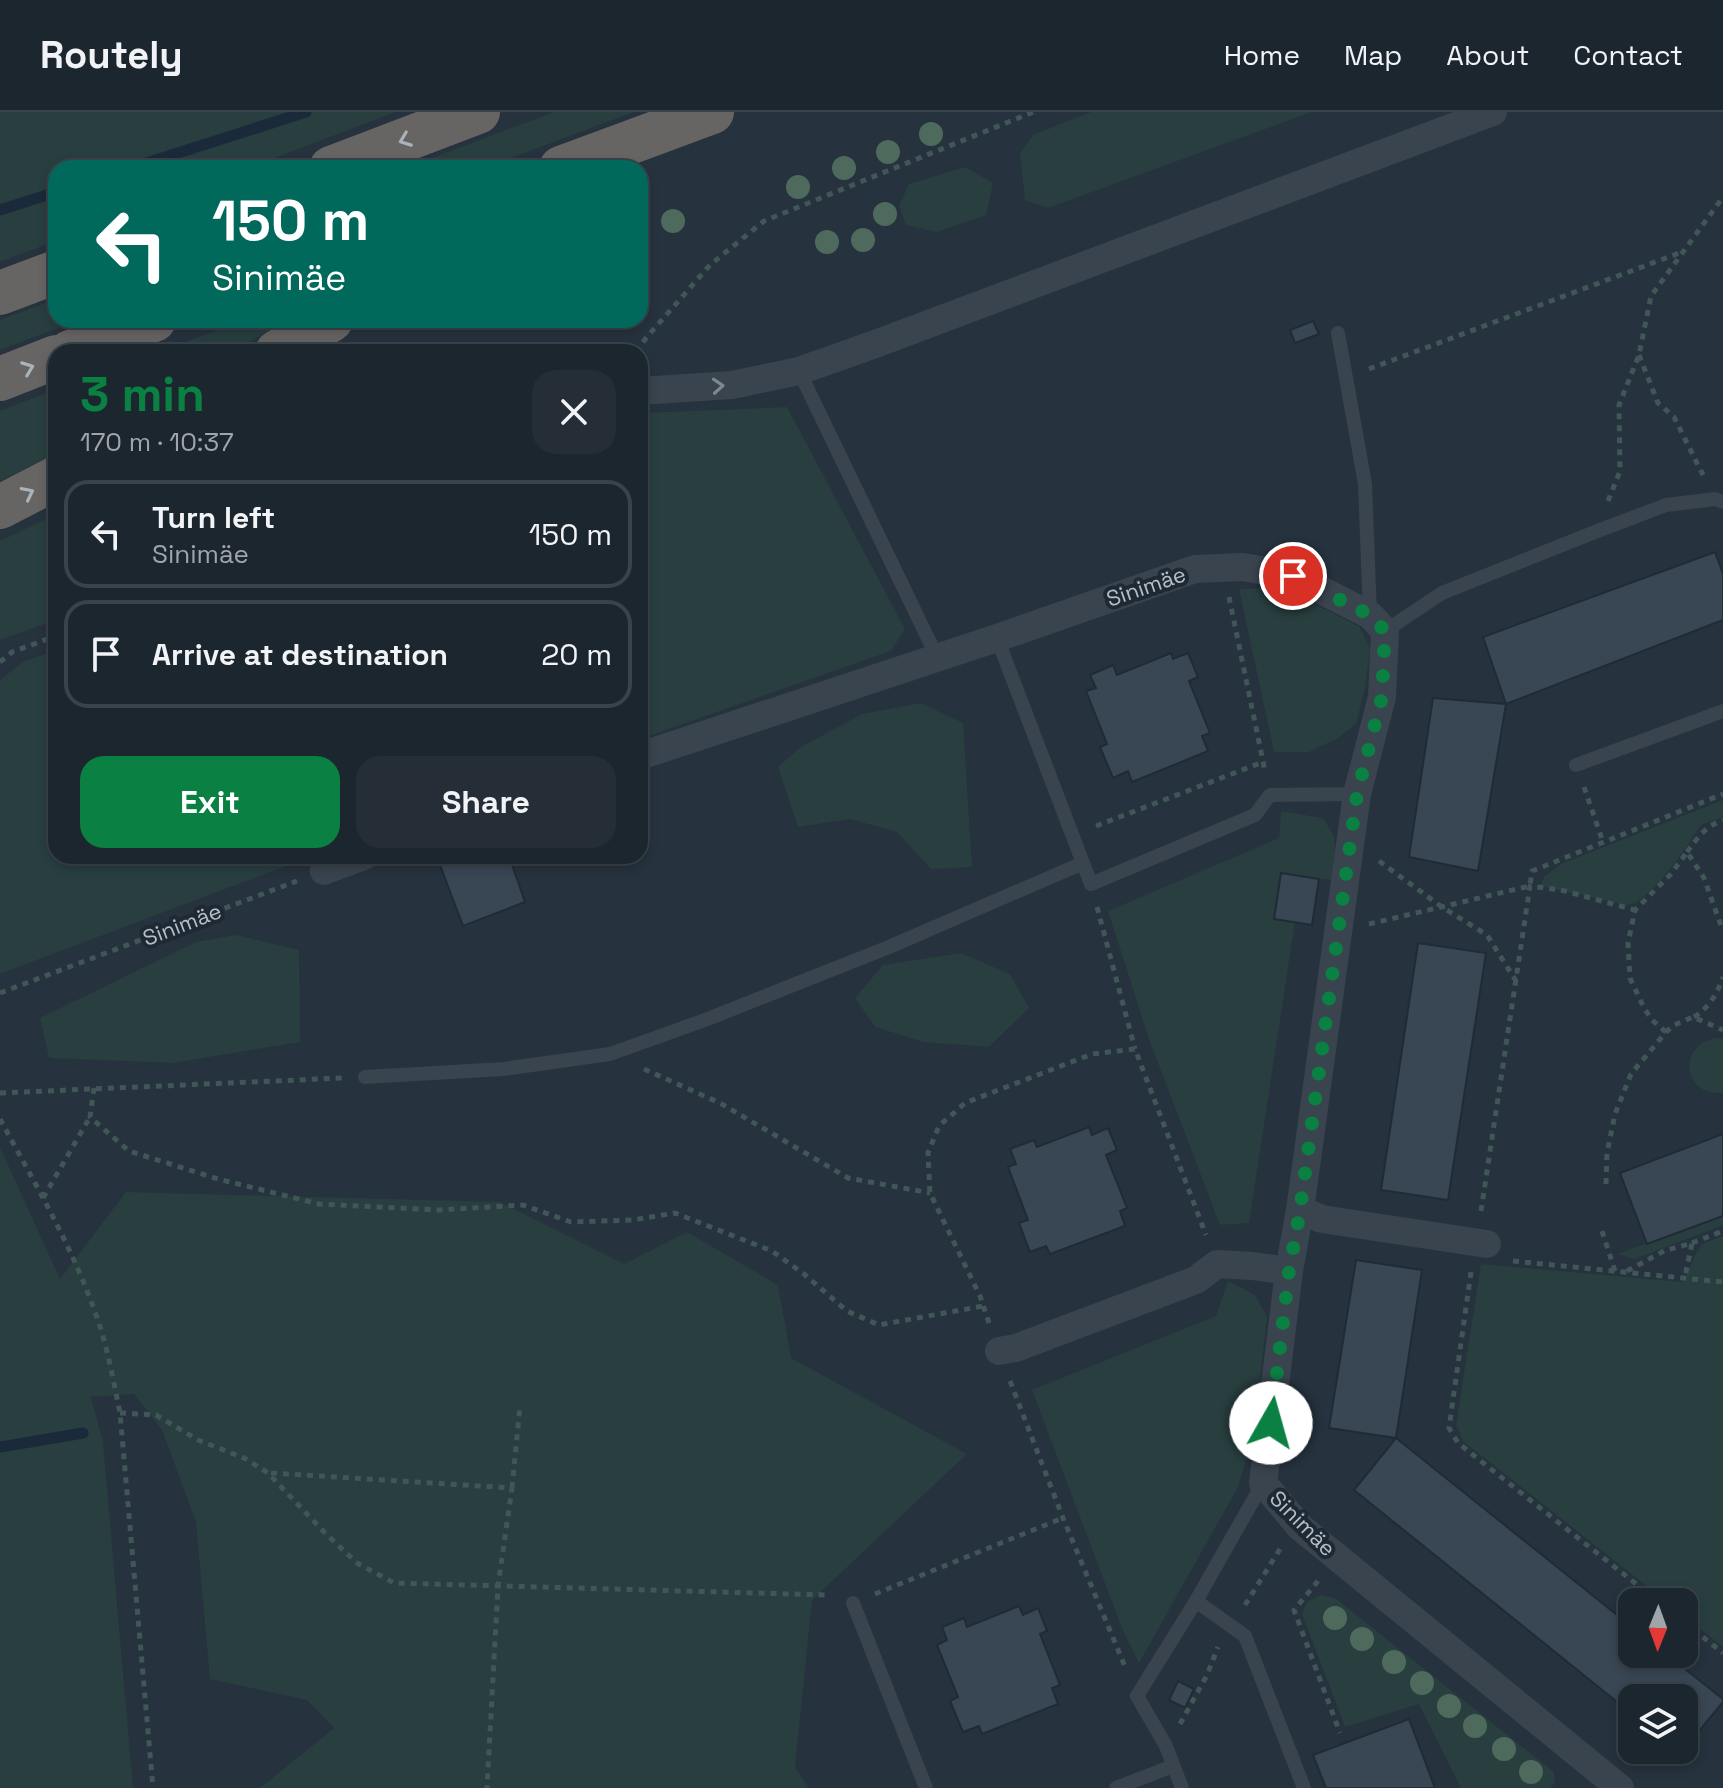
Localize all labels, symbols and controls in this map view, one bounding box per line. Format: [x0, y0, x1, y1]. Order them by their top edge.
text: Routely [40, 31, 183, 79]
text: Home [1224, 37, 1300, 73]
text: Map [1344, 37, 1402, 73]
text: About [1446, 37, 1529, 73]
text: Contact [1573, 37, 1683, 73]
one-way arrow [399, 130, 413, 147]
text: 150 m [212, 185, 369, 256]
icon: left [80, 192, 184, 296]
text: Sinimäe [212, 255, 346, 301]
one-way arrow [20, 361, 34, 378]
text: 3 min [80, 364, 205, 425]
button: close [532, 370, 616, 454]
one-way arrow [712, 378, 725, 395]
text: 170 m · 10:37 [80, 425, 234, 459]
one-way arrow [20, 486, 34, 502]
text: Turn left [152, 498, 275, 537]
icon: left [84, 512, 128, 556]
text: 150 m [529, 515, 612, 554]
text: Sinimäe [152, 537, 249, 571]
pin [1259, 542, 1327, 610]
icon: arrive [1271, 554, 1315, 598]
street label: Sinimäe [1103, 559, 1189, 613]
icon: arrive [84, 632, 128, 676]
text: Arrive at destination [152, 635, 448, 674]
text: 20 m [541, 635, 612, 674]
button: Exit [80, 756, 340, 848]
button: Share [356, 756, 616, 848]
street label: Sinimäe [139, 896, 225, 952]
position arrow [1229, 1381, 1313, 1465]
street label: Sinimäe [1264, 1484, 1342, 1562]
north arrow [1618, 1588, 1698, 1668]
map controls [1618, 1588, 1698, 1764]
button: layers [1618, 1684, 1698, 1764]

